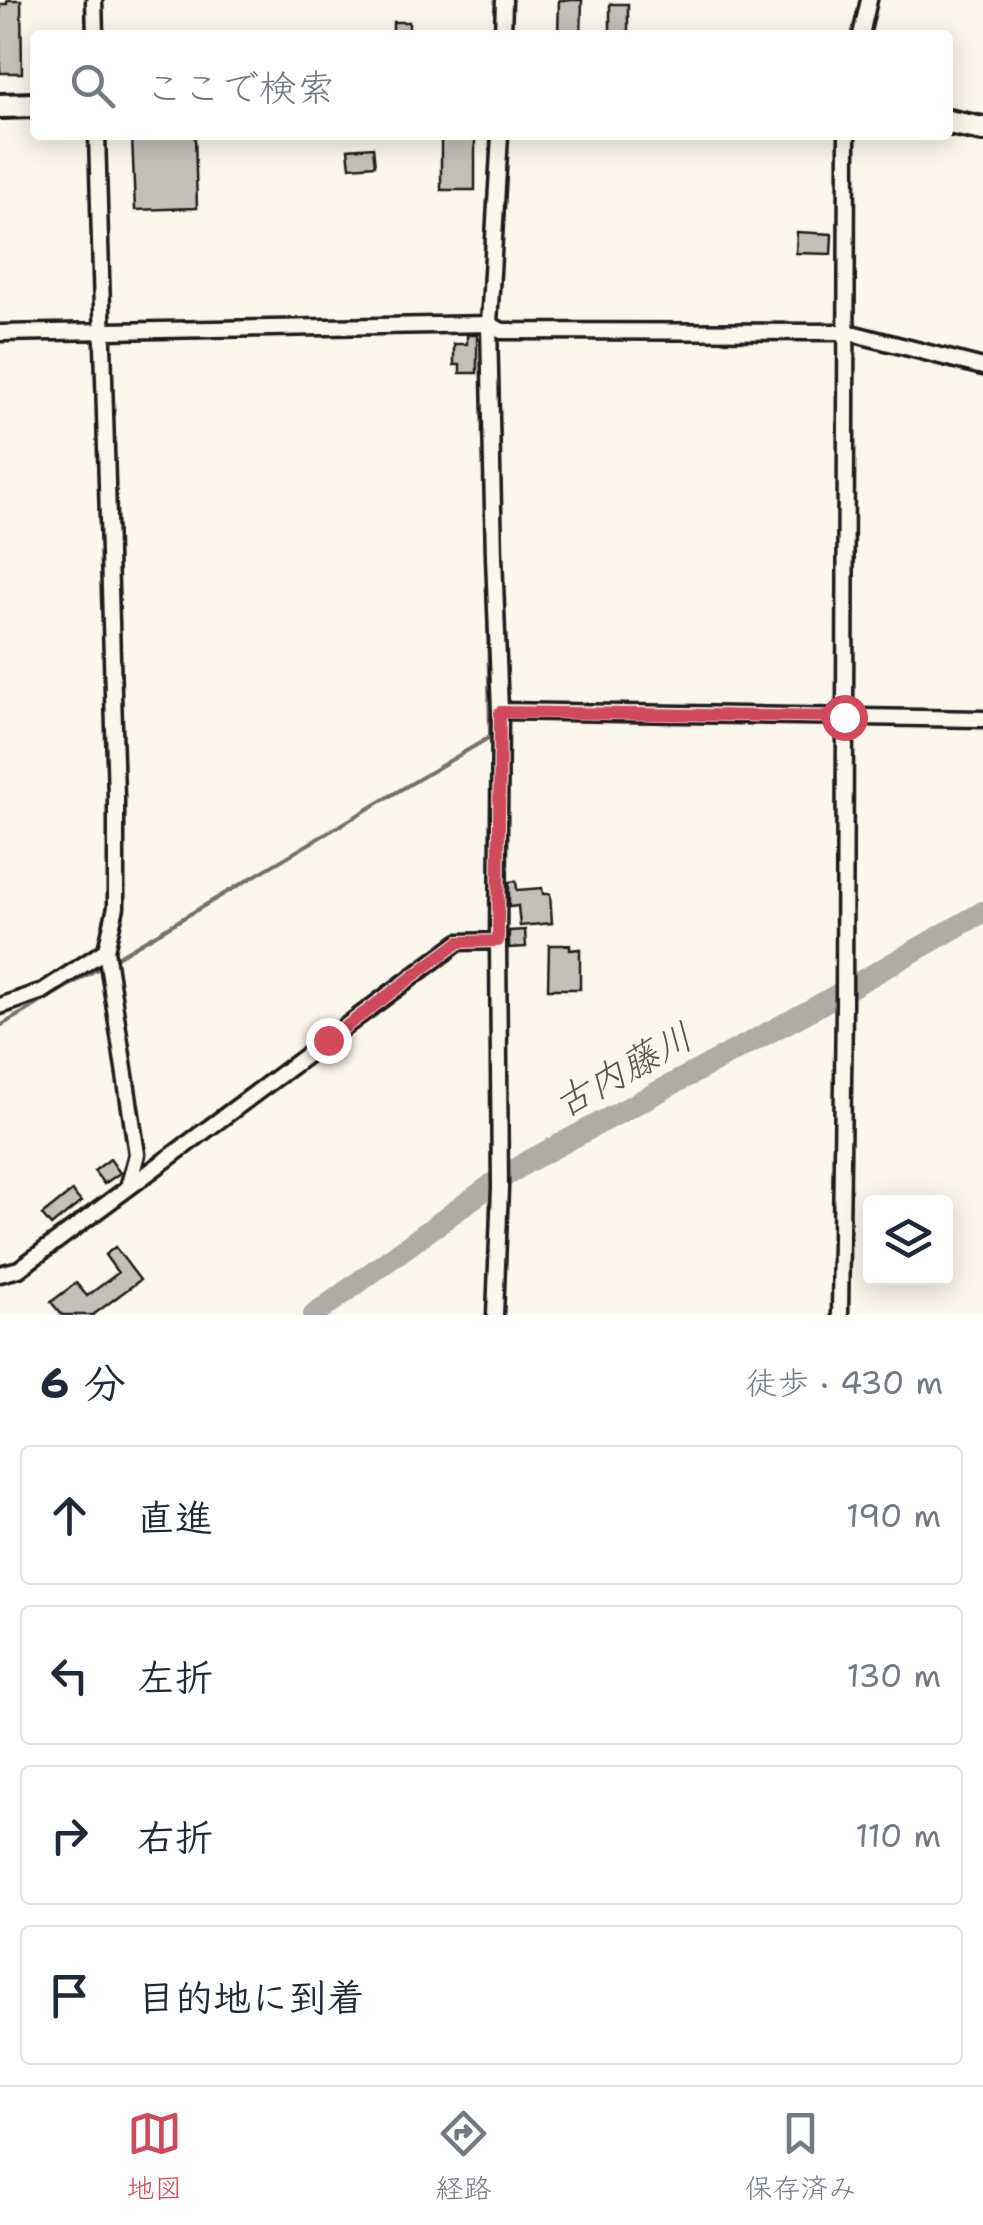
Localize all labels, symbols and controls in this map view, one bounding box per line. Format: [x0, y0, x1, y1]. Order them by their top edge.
search box [30, 30, 953, 140]
icon: search [65, 58, 120, 113]
text: ここで検索 [145, 62, 335, 113]
route start [822, 695, 868, 741]
water label: 古内藤川 [544, 1010, 702, 1129]
route end [306, 1018, 352, 1064]
map controls [863, 1195, 953, 1285]
button: layers [863, 1195, 953, 1285]
text: 6 分 [40, 1355, 126, 1411]
text: 徒歩 · 430 m [745, 1361, 943, 1404]
icon: ahead [42, 1488, 97, 1543]
text: 直進 [137, 1492, 213, 1543]
text: 190 m [846, 1494, 941, 1537]
icon: left [42, 1648, 97, 1703]
text: 左折 [137, 1652, 213, 1703]
text: 130 m [846, 1654, 941, 1697]
icon: right [42, 1808, 97, 1863]
text: 右折 [137, 1812, 213, 1863]
text: 110 m [855, 1814, 941, 1857]
icon: arrive [42, 1968, 97, 2023]
text: 目的地に到着 [137, 1972, 365, 2023]
tab: 地図 [126, 2106, 183, 2207]
tab: 経路 [435, 2106, 492, 2207]
tab: 保存済み [744, 2106, 857, 2207]

